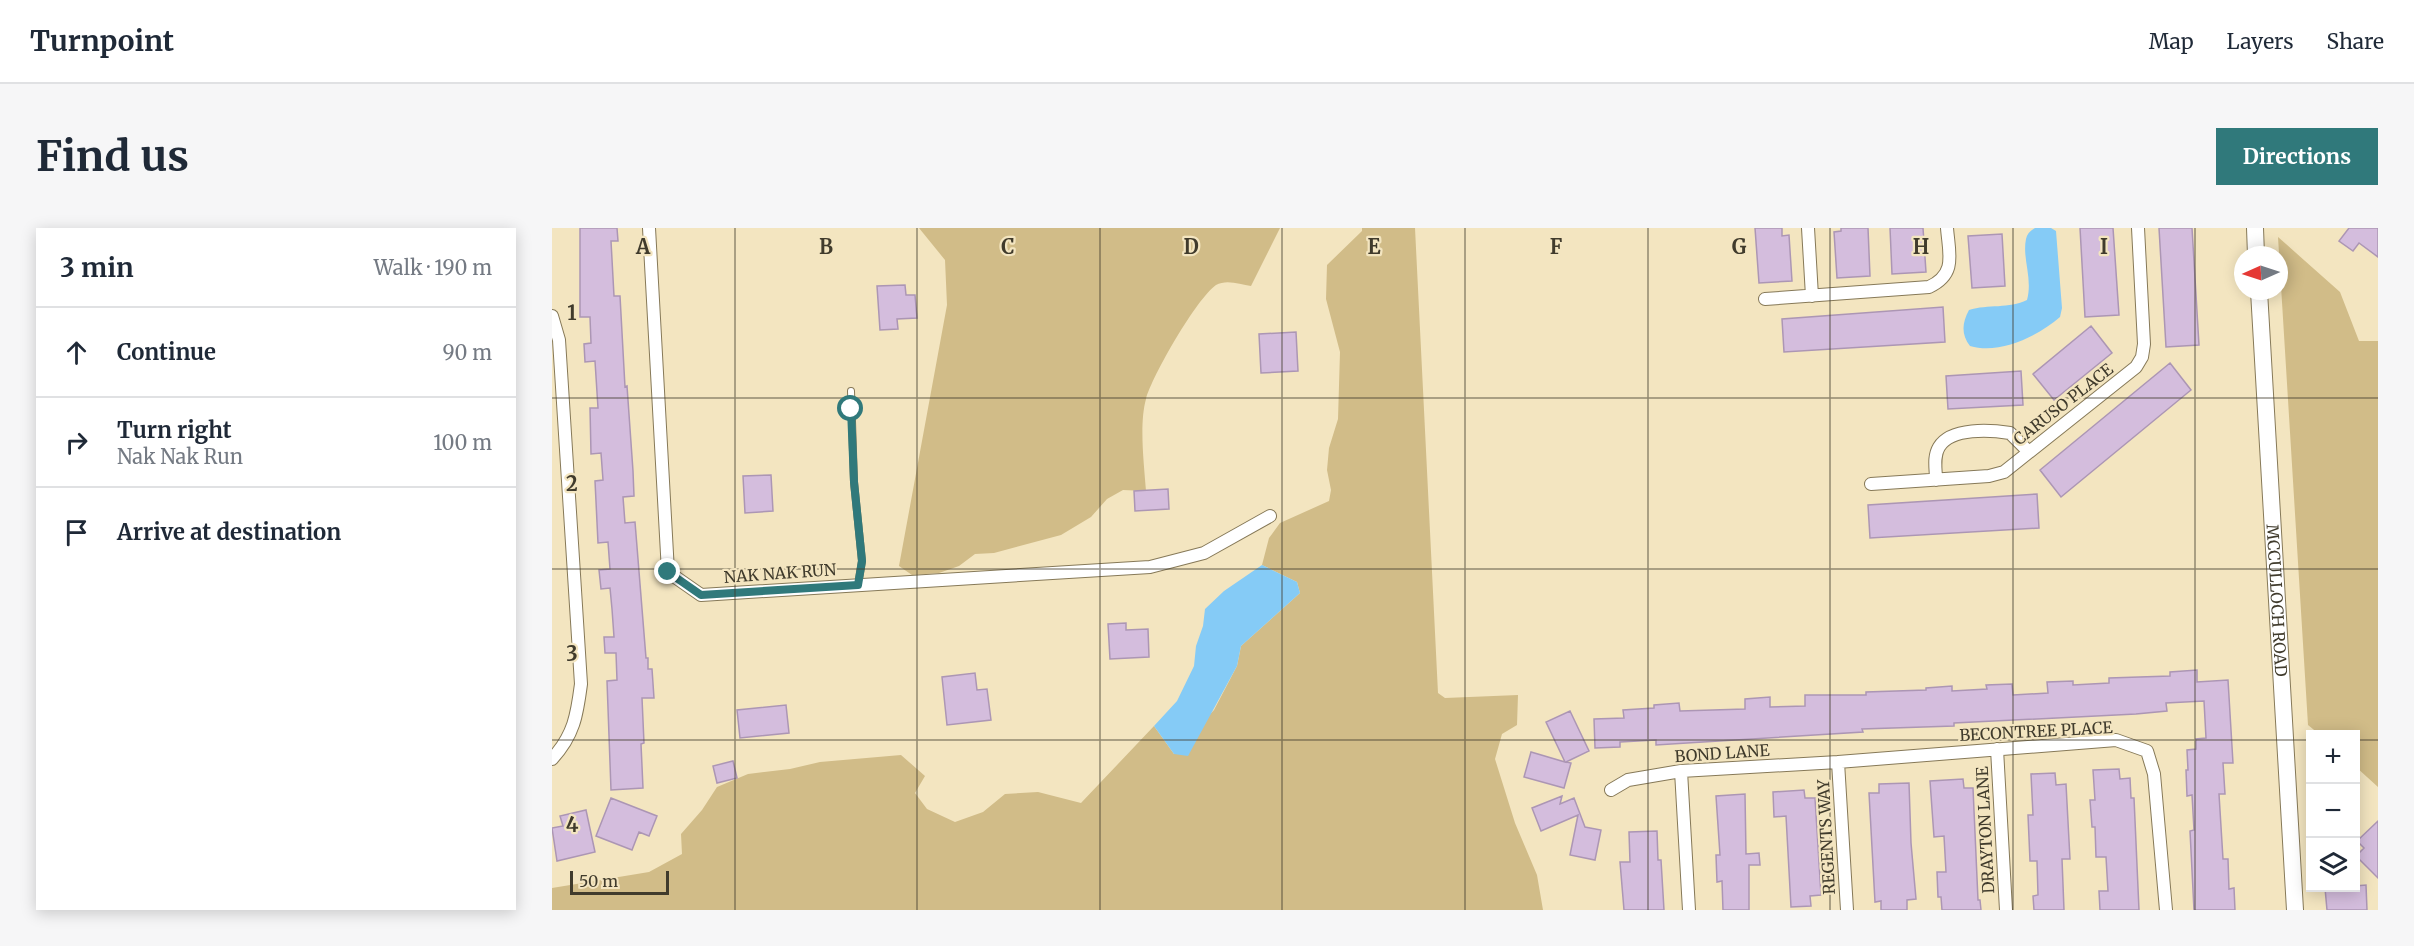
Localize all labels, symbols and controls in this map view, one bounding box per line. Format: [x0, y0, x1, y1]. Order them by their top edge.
text: Turnpoint [30, 23, 174, 59]
text: Map [2149, 28, 2194, 55]
text: Layers [2227, 28, 2294, 55]
text: Share [2327, 28, 2384, 55]
button: Directions [2216, 128, 2378, 185]
text: Find us [36, 130, 189, 182]
text: A [635, 234, 651, 259]
text: B [819, 234, 833, 259]
text: C [1001, 234, 1015, 259]
text: D [1183, 234, 1199, 259]
text: E [1367, 234, 1381, 259]
text: F [1550, 234, 1563, 259]
text: G [1732, 234, 1747, 259]
text: H [1913, 234, 1929, 259]
text: I [2100, 234, 2108, 259]
north arrow [2234, 246, 2288, 300]
text: 3 min [60, 251, 134, 284]
text: Walk · 190 m [374, 255, 492, 280]
text: 1 [567, 300, 577, 325]
icon: ahead [60, 336, 93, 369]
text: Continue [117, 338, 216, 366]
text: 90 m [442, 340, 492, 365]
street label: CARUSO PLACE [2009, 358, 2117, 449]
route start [837, 395, 863, 421]
text: Turn right [117, 416, 231, 444]
icon: right [60, 426, 93, 459]
text: 100 m [433, 430, 492, 455]
text: Nak Nak Run [117, 444, 243, 469]
text: 2 [566, 471, 578, 496]
icon: arrive [60, 516, 93, 549]
text: Arrive at destination [117, 518, 341, 546]
street label: MCCULLOCH ROAD [2263, 524, 2291, 677]
route end [654, 558, 680, 584]
street label: NAK NAK RUN [723, 559, 837, 587]
text: 3 [566, 641, 578, 666]
street label: BECONTREE PLACE [1959, 717, 2114, 745]
map controls [2306, 730, 2360, 892]
button: + [2306, 730, 2360, 784]
street label: BOND LANE [1674, 740, 1771, 766]
street label: DRAYTON LANE [1972, 765, 1998, 894]
street label: REGENTS WAY [1813, 778, 1839, 895]
button: − [2306, 784, 2360, 838]
text: 4 [566, 812, 579, 837]
button: layers [2306, 838, 2360, 892]
scale bar [570, 868, 669, 896]
text: 50 m [579, 871, 618, 891]

